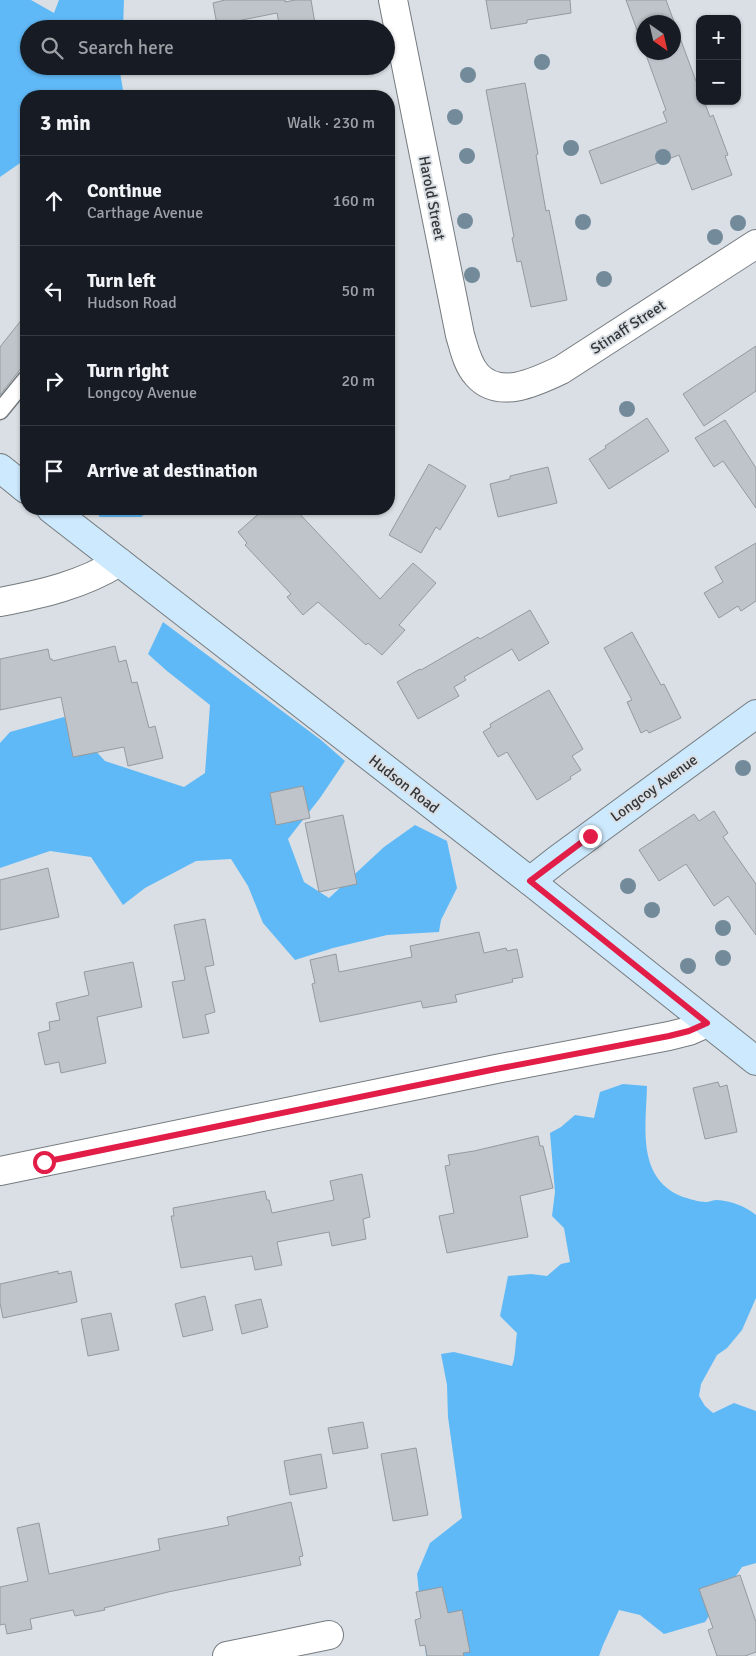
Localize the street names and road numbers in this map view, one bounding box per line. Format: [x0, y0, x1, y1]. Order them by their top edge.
street label: Harold Street [415, 154, 449, 242]
street label: Stinaff Street [587, 296, 669, 358]
street label: Longcoy Avenue [607, 750, 701, 826]
street label: Hudson Road [365, 751, 443, 817]

